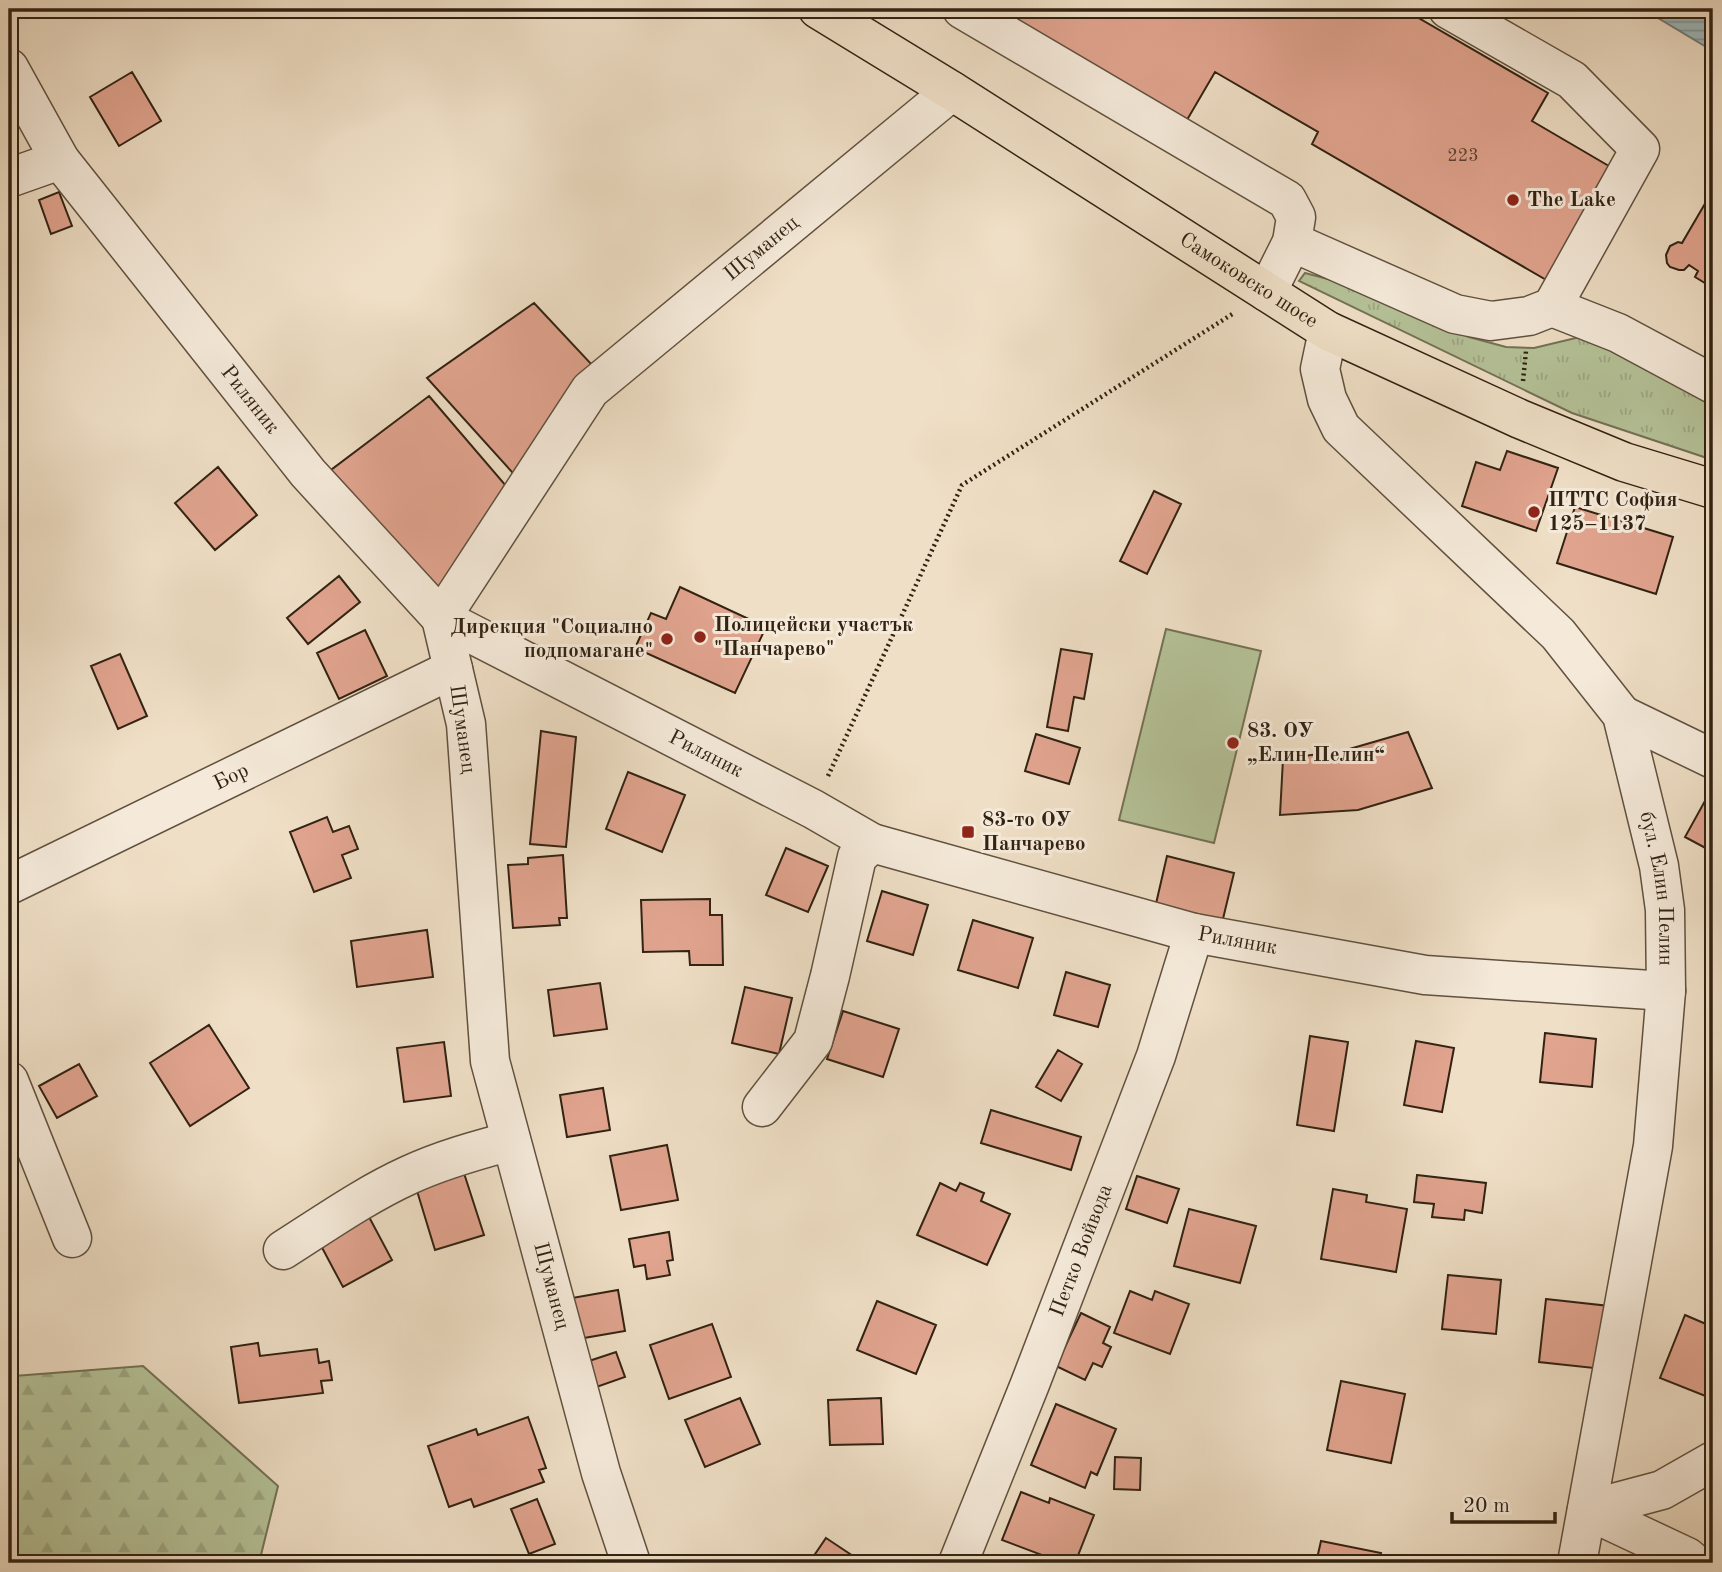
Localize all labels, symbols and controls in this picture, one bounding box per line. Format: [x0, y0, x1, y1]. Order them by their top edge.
house number: 223 [1447, 147, 1479, 165]
place label: The Lake [1527, 190, 1616, 211]
marker: The Lake [1505, 192, 1521, 208]
street label: Шуманец [720, 212, 803, 285]
street label: Самоковско шосе [1176, 229, 1321, 332]
street label: Риляник [217, 362, 283, 438]
place label: ПТТС София 125–1137 [1548, 490, 1678, 535]
marker: ПТТС София 125–1137 [1526, 504, 1542, 520]
place label: Полицейски участък "Панчарево" [714, 615, 913, 660]
place label: Дирекция "Социално подпомагане" [451, 617, 653, 662]
marker: Полицейски участък "Панчарево" [692, 629, 708, 645]
marker: Дирекция "Социално подпомагане" [659, 631, 675, 647]
street label: Шуманец [445, 683, 479, 775]
place label: 83. ОУ „Елин Пелин“ [1247, 721, 1385, 766]
street label: Риляник [665, 726, 747, 782]
marker: 83. ОУ „Елин Пелин“ [1225, 735, 1241, 751]
street label: Бор [210, 760, 252, 794]
street label: бул. Елин Пелин [1636, 809, 1676, 966]
place label: 83-то ОУ Панчарево [982, 810, 1086, 855]
marker: 83-то ОУ Панчарево [960, 824, 976, 840]
street label: Риляник [1196, 923, 1279, 959]
street label: Петко Войвода [1046, 1181, 1116, 1319]
street label: Шуманец [529, 1240, 573, 1332]
scale bar [1452, 1481, 1556, 1525]
text: 20 m [1463, 1496, 1510, 1517]

